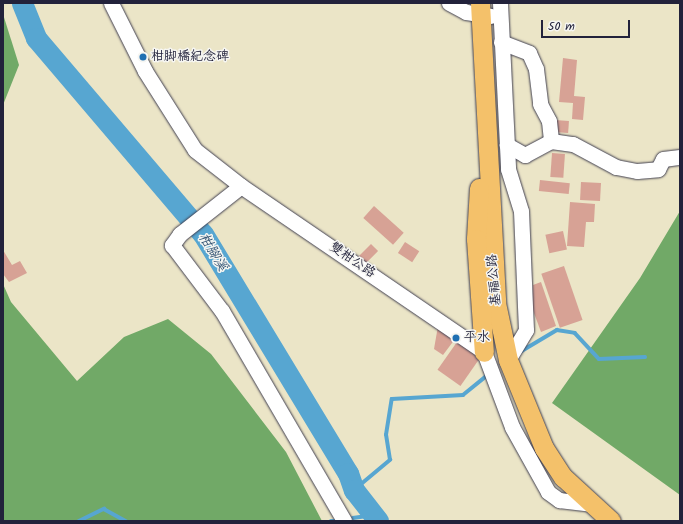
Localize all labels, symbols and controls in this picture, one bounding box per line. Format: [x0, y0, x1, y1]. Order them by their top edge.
scale bar [543, 12, 632, 38]
text: 50 m [548, 17, 575, 36]
place label: 柑脚橋紀念碑 [151, 49, 229, 65]
marker: 柑脚橋紀念碑 [138, 52, 148, 62]
water label: 柑腳溪 [195, 230, 231, 274]
street label: 雙柑公路 [326, 240, 378, 282]
street label: 基福公路 [485, 253, 505, 307]
place label: 平水 [464, 330, 490, 346]
marker: 平水 [451, 333, 461, 343]

